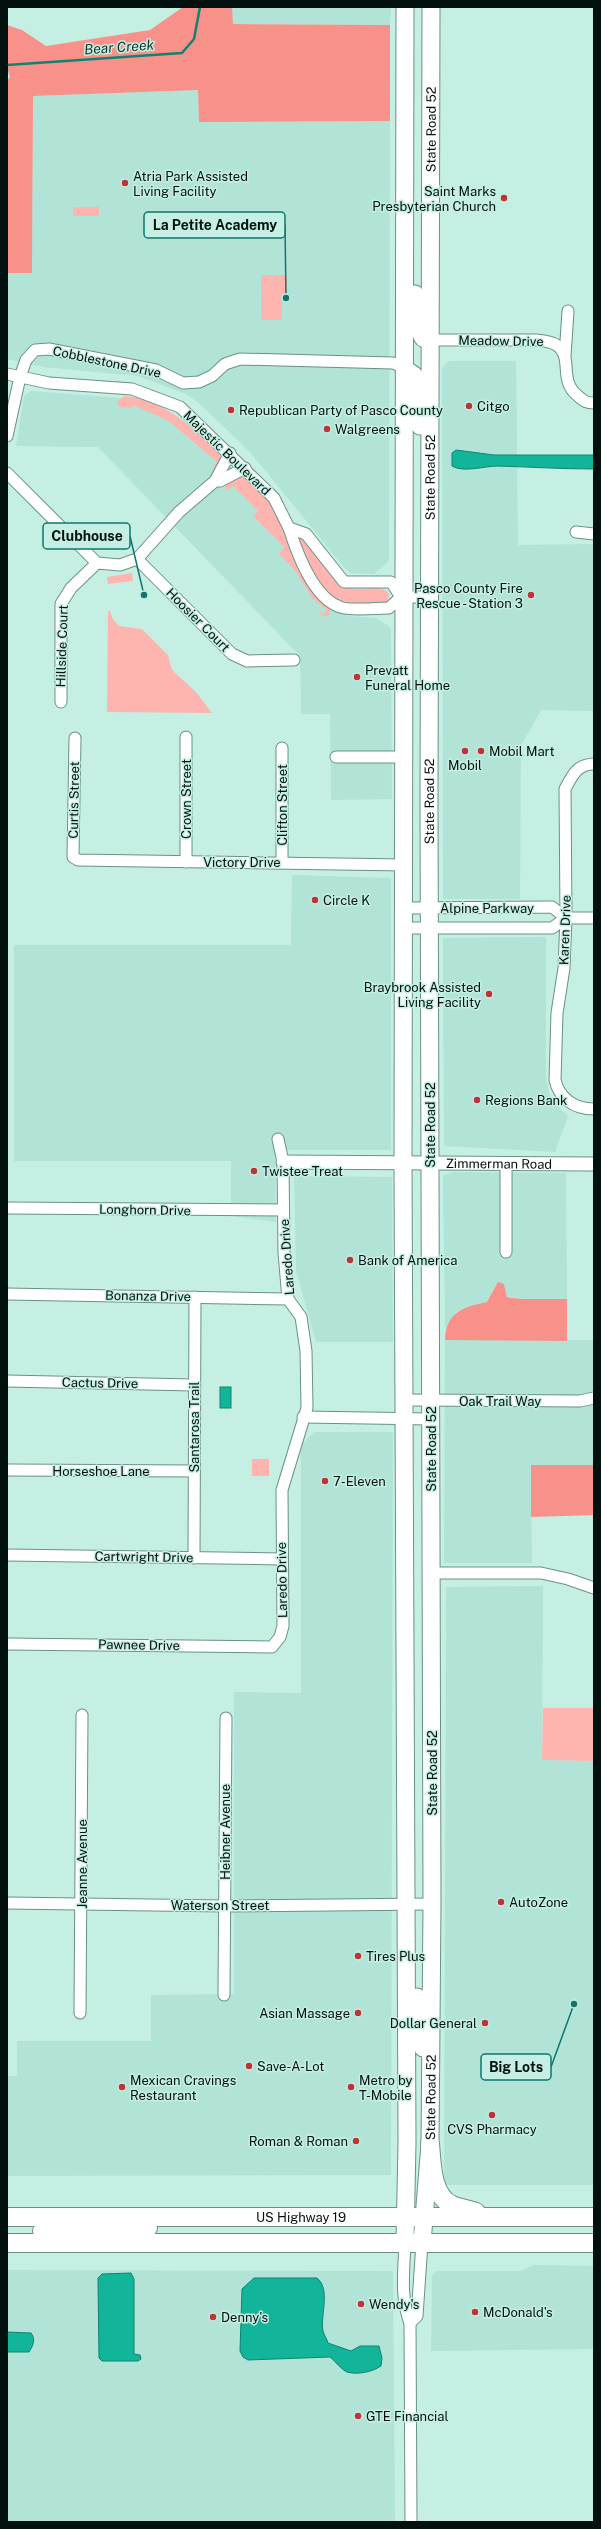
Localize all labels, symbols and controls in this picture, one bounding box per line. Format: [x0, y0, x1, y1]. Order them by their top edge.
water label: Bear Creek [84, 37, 155, 57]
street label: State Road 52 [423, 86, 438, 172]
place label: Atria Park Assisted Living Facility [133, 169, 248, 199]
marker: Atria Park Assisted Living Facility [120, 178, 130, 188]
place label: Saint Marks Presbyterian Church [372, 184, 496, 214]
marker: Saint Marks Presbyterian Church [499, 193, 509, 203]
callout: La Petite Academy [144, 212, 285, 238]
text: La Petite Academy [153, 217, 277, 233]
street label: Meadow Drive [458, 333, 544, 349]
street label: Cobblestone Drive [51, 343, 163, 381]
place label: Citgo [477, 399, 510, 414]
marker: Citgo [464, 401, 474, 411]
place label: Republican Party of Pasco County [239, 403, 443, 418]
marker: Republican Party of Pasco County [226, 405, 236, 415]
street label: Majestic Boulevard [180, 408, 274, 498]
place label: Walgreens [335, 422, 400, 437]
marker: Walgreens [322, 424, 332, 434]
street label: State Road 52 [422, 434, 437, 520]
callout: Clubhouse [43, 523, 130, 549]
text: Clubhouse [51, 528, 123, 544]
place label: Pasco County Fire Rescue - Station 3 [414, 581, 523, 611]
street label: Hoosier Court [163, 585, 233, 655]
marker: Pasco County Fire Rescue - Station 3 [526, 590, 536, 600]
street label: Hillside Court [53, 604, 71, 688]
place label: Prevatt Funeral Home [365, 663, 450, 693]
marker: Prevatt Funeral Home [352, 672, 362, 682]
place label: Mobil Mart [489, 744, 555, 759]
marker: Mobil [460, 746, 470, 756]
marker: Mobil Mart [476, 746, 486, 756]
street label: State Road 52 [421, 758, 437, 844]
place label: Mobil [448, 758, 482, 773]
street label: Crown Street [179, 759, 194, 839]
street label: Curtis Street [66, 761, 82, 839]
street label: Clifton Street [275, 764, 290, 846]
street label: Victory Drive [203, 855, 281, 870]
place label: Circle K [323, 893, 370, 908]
marker: Circle K [310, 895, 320, 905]
street label: Karen Drive [556, 895, 574, 965]
street label: Alpine Parkway [440, 901, 534, 916]
place label: Braybrook Assisted Living Facility [364, 980, 481, 1010]
marker: Braybrook Assisted Living Facility [484, 989, 494, 999]
street label: State Road 52 [423, 1082, 438, 1168]
place label: Regions Bank [485, 1093, 567, 1108]
marker: Regions Bank [472, 1095, 482, 1105]
street label: Zimmerman Road [446, 1156, 552, 1171]
place label: Twistee Treat [262, 1164, 343, 1179]
marker: Twistee Treat [249, 1166, 259, 1176]
street label: Longhorn Drive [99, 1202, 191, 1218]
street label: Laredo Drive [277, 1219, 297, 1295]
place label: Bank of America [358, 1253, 457, 1268]
marker: Bank of America [345, 1255, 355, 1265]
street label: Bonanza Drive [105, 1288, 191, 1304]
street label: Cactus Drive [62, 1375, 138, 1391]
street label: Santarosa Trail [187, 1381, 202, 1473]
street label: Oak Trail Way [459, 1394, 541, 1409]
street label: State Road 52 [424, 1406, 439, 1492]
street label: Horseshoe Lane [52, 1464, 150, 1479]
place label: 7-Eleven [333, 1474, 386, 1489]
marker: 7-Eleven [320, 1476, 330, 1486]
street label: Laredo Drive [274, 1542, 290, 1618]
street label: Cartwright Drive [94, 1549, 194, 1565]
street label: Pawnee Drive [98, 1637, 180, 1653]
street label: State Road 52 [425, 1730, 440, 1816]
street label: Heibner Avenue [218, 1784, 233, 1880]
street label: Jeanne Avenue [75, 1819, 90, 1909]
place label: AutoZone [509, 1895, 568, 1910]
marker: AutoZone [496, 1897, 506, 1907]
street label: Waterson Street [171, 1898, 269, 1913]
place label: Tires Plus [366, 1949, 425, 1964]
marker: Tires Plus [353, 1951, 363, 1961]
place label: Asian Massage [259, 2006, 350, 2021]
marker: Asian Massage [353, 2008, 363, 2018]
place label: Dollar General [390, 2016, 477, 2031]
marker: Dollar General [480, 2018, 490, 2028]
street label: State Road 52 [423, 2054, 438, 2140]
callout: Big Lots [481, 2054, 551, 2080]
place label: Save-A-Lot [257, 2059, 324, 2074]
text: Big Lots [489, 2059, 543, 2075]
marker: Save-A-Lot [244, 2061, 254, 2071]
place label: Mexican Cravings Restaurant [130, 2073, 236, 2103]
place label: Metro by T-Mobile [359, 2073, 413, 2103]
marker: Mexican Cravings Restaurant [117, 2082, 127, 2092]
marker: Metro by T-Mobile [346, 2082, 356, 2092]
marker: CVS Pharmacy [487, 2110, 497, 2120]
place label: CVS Pharmacy [447, 2122, 537, 2137]
place label: Roman & Roman [249, 2134, 348, 2149]
marker: Roman & Roman [351, 2136, 361, 2146]
street label: US Highway 19 [256, 2210, 346, 2225]
place label: Wendy's [369, 2297, 419, 2312]
marker: Wendy's [356, 2299, 366, 2309]
place label: McDonald's [483, 2305, 553, 2320]
marker: McDonald's [470, 2307, 480, 2317]
place label: Denny's [221, 2310, 268, 2325]
marker: Denny's [208, 2312, 218, 2322]
place label: GTE Financial [366, 2409, 449, 2424]
marker: GTE Financial [353, 2411, 363, 2421]

